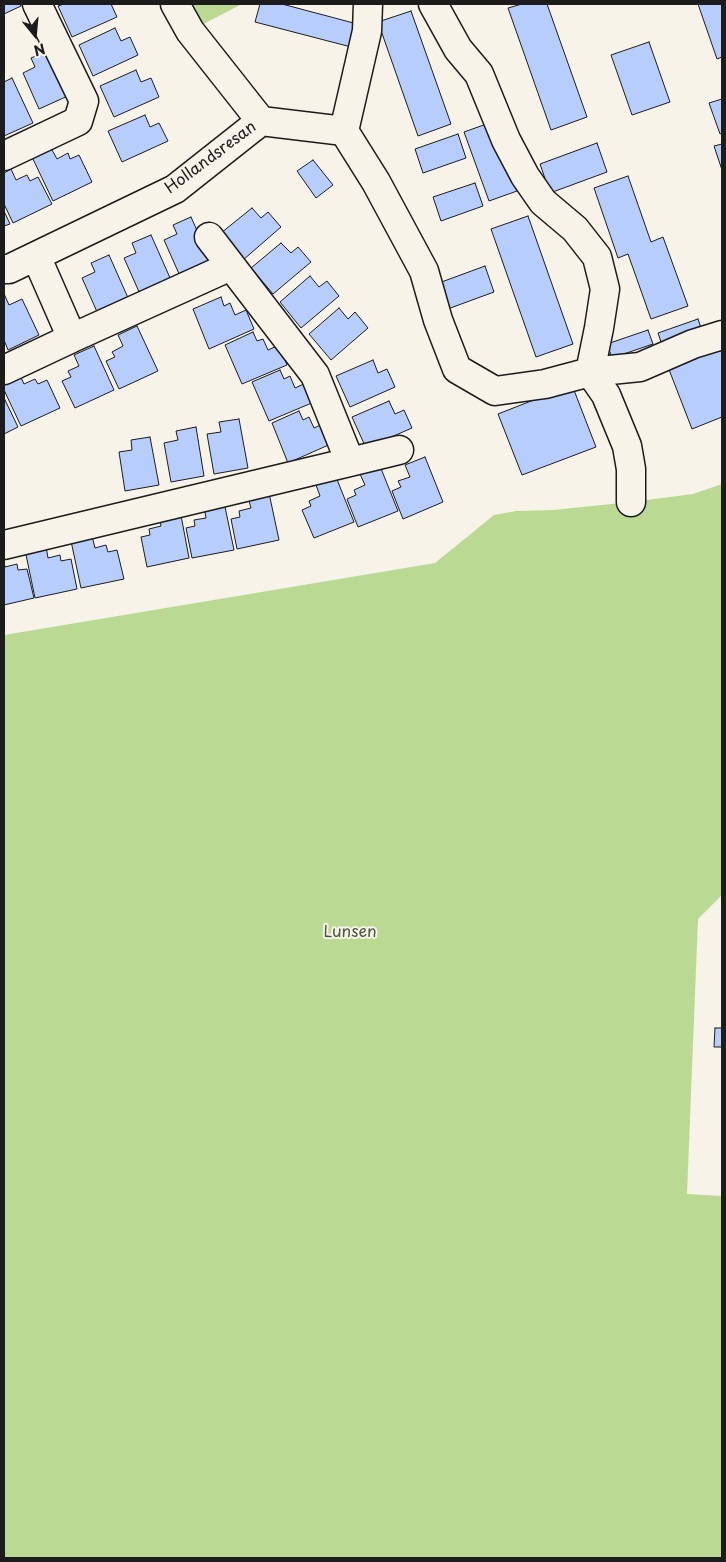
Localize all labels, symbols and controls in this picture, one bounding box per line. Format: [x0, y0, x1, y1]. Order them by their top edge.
north arrow [10, 10, 60, 60]
text: N [31, 38, 48, 61]
street label: Hollandsresan [162, 117, 260, 199]
park label: Lunsen [323, 923, 377, 943]

